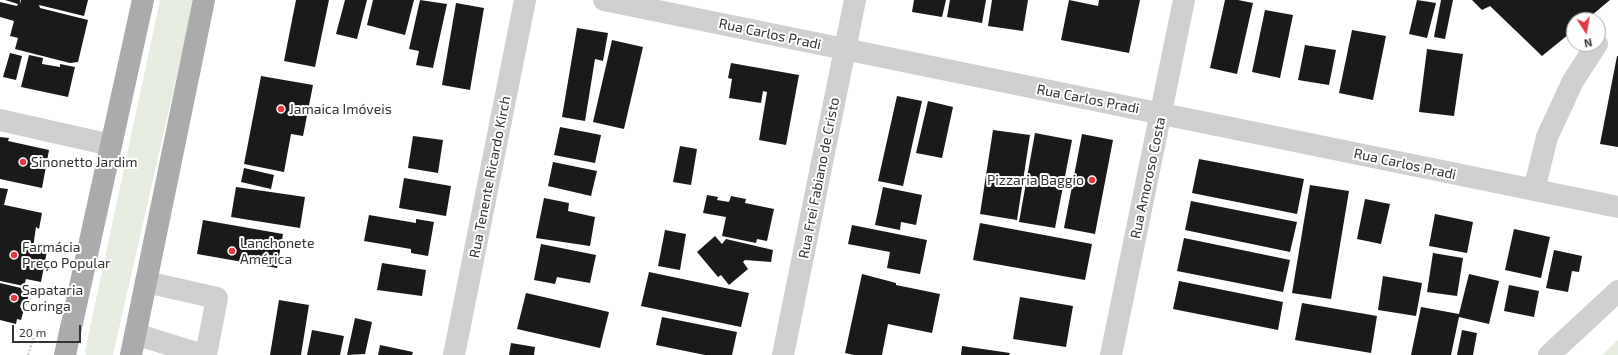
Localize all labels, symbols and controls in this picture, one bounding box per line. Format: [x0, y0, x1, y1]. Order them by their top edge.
north arrow [1566, 12, 1606, 52]
street label: Rua Carlos Pradi [717, 15, 823, 53]
text: N [1583, 36, 1593, 50]
street label: Rua Carlos Pradi [1035, 81, 1141, 117]
street label: Rua Tenente Ricardo Kirch [466, 95, 514, 259]
street label: Rua Frei Fabiano de Cristo [795, 96, 843, 260]
place label: Jamaica Imóveis [289, 101, 392, 117]
marker: Jamaica Imóveis [276, 104, 286, 114]
street label: Rua Amoroso Costa [1127, 116, 1169, 240]
street label: Rua Carlos Pradi [1352, 145, 1458, 183]
place label: Sinonetto Jardim [31, 154, 137, 170]
marker: Sinonetto Jardim [18, 157, 28, 167]
place label: Pizzaria Baggio [987, 172, 1084, 188]
marker: Pizzaria Baggio [1087, 175, 1097, 185]
place label: Lanchonete América [240, 235, 314, 268]
place label: Farmácia Preço Popular [22, 239, 111, 272]
marker: Lanchonete América [227, 246, 237, 256]
marker: Farmácia Preço Popular [9, 250, 19, 260]
place label: Sapataria Coringa [22, 282, 83, 314]
marker: Sapataria Coringa [9, 293, 19, 303]
scale bar [14, 317, 83, 343]
text: 20 m [19, 325, 46, 339]

